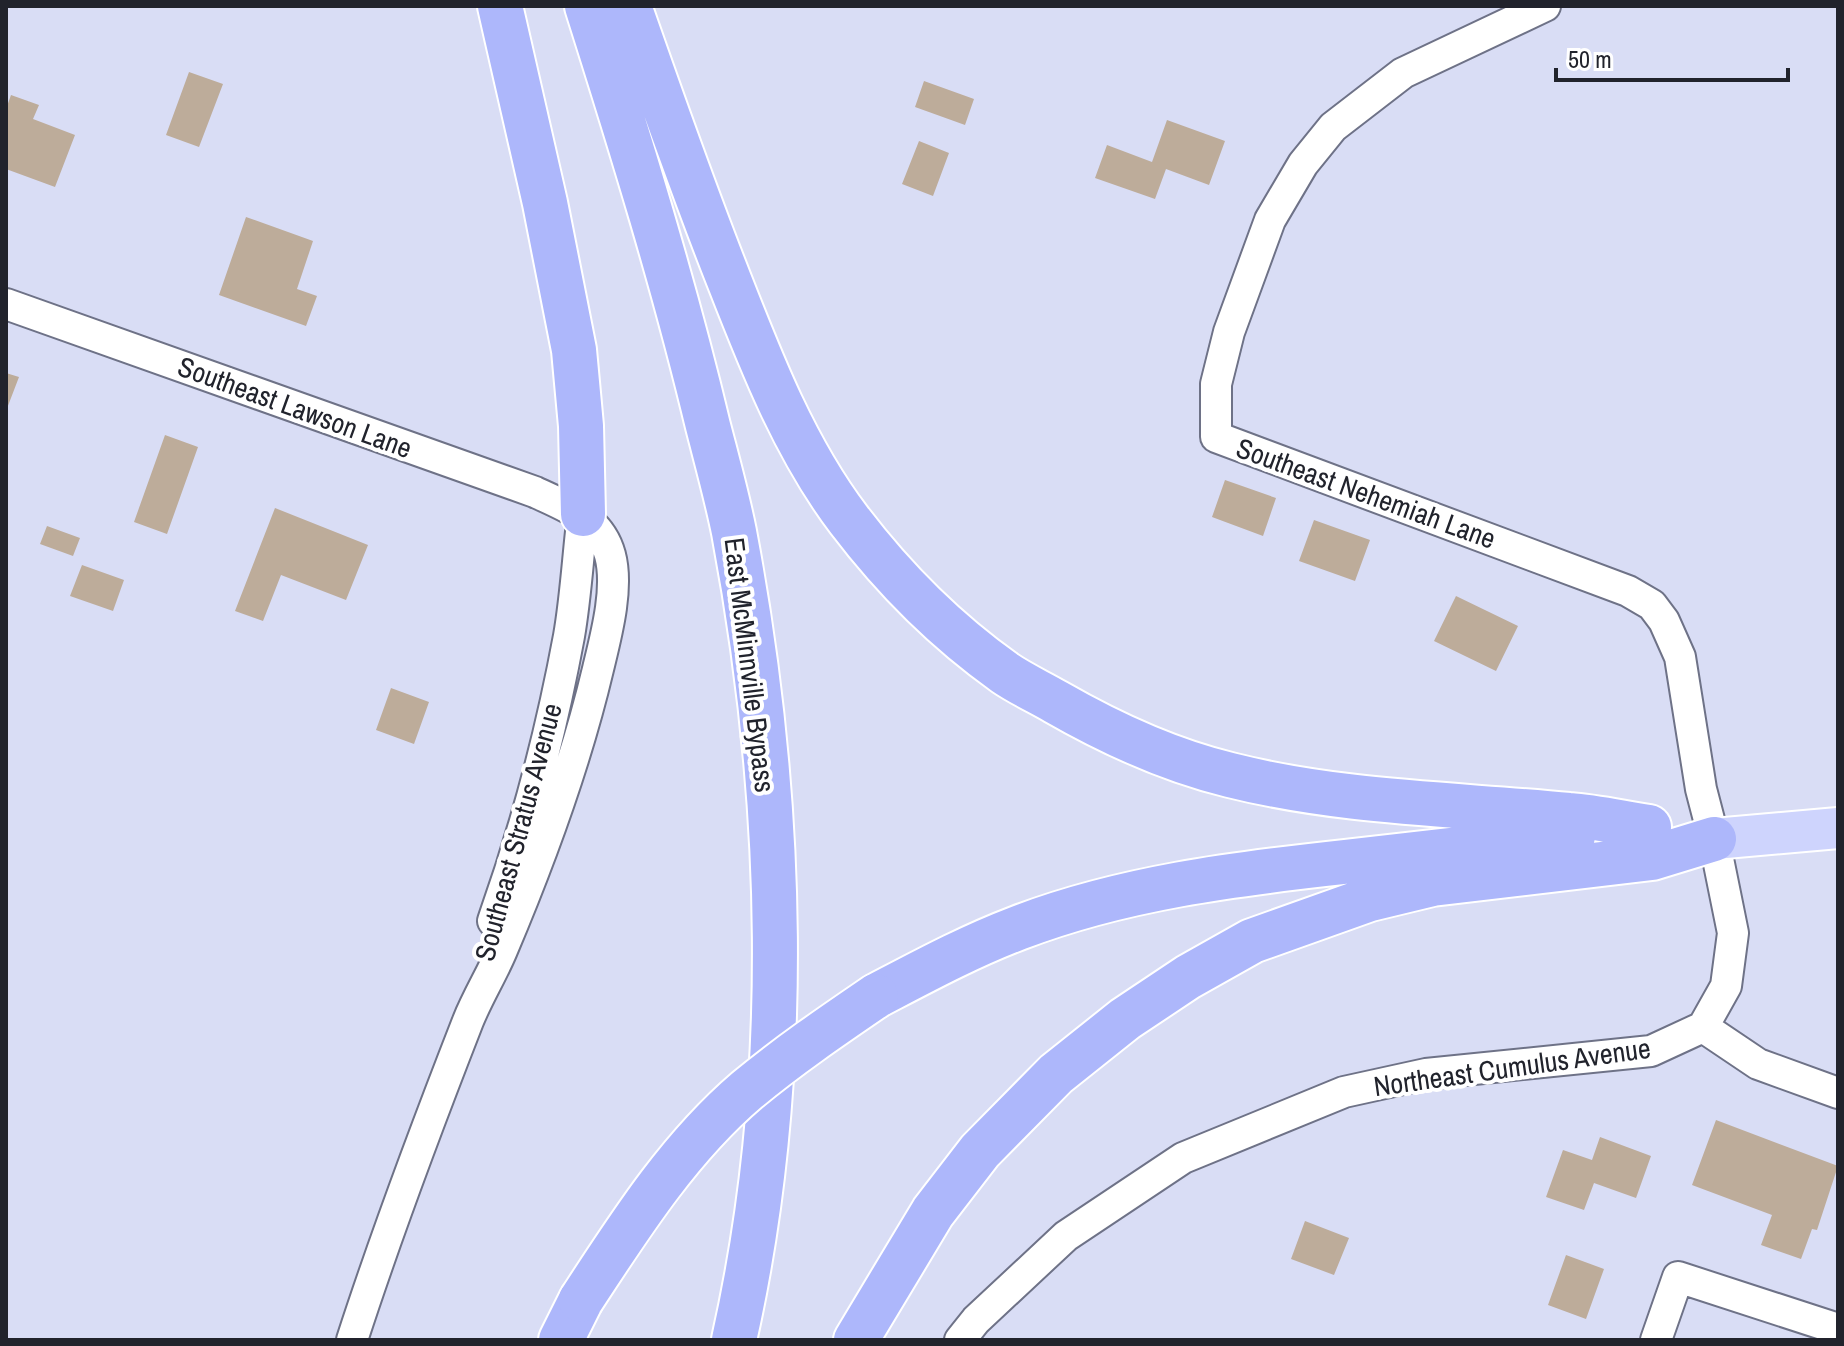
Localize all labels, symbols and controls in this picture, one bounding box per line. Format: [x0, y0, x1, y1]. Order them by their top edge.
scale bar [1556, 32, 1788, 82]
text: 50 m [1568, 43, 1612, 75]
street label: Southeast Lawson Lane [173, 347, 417, 467]
street label: Southeast Nehemiah Lane [1231, 428, 1501, 558]
street label: East McMinnville Bypass [716, 535, 784, 795]
street label: Southeast Stratus Avenue [465, 699, 571, 965]
street label: Northeast Cumulus Avenue [1371, 1029, 1653, 1105]

